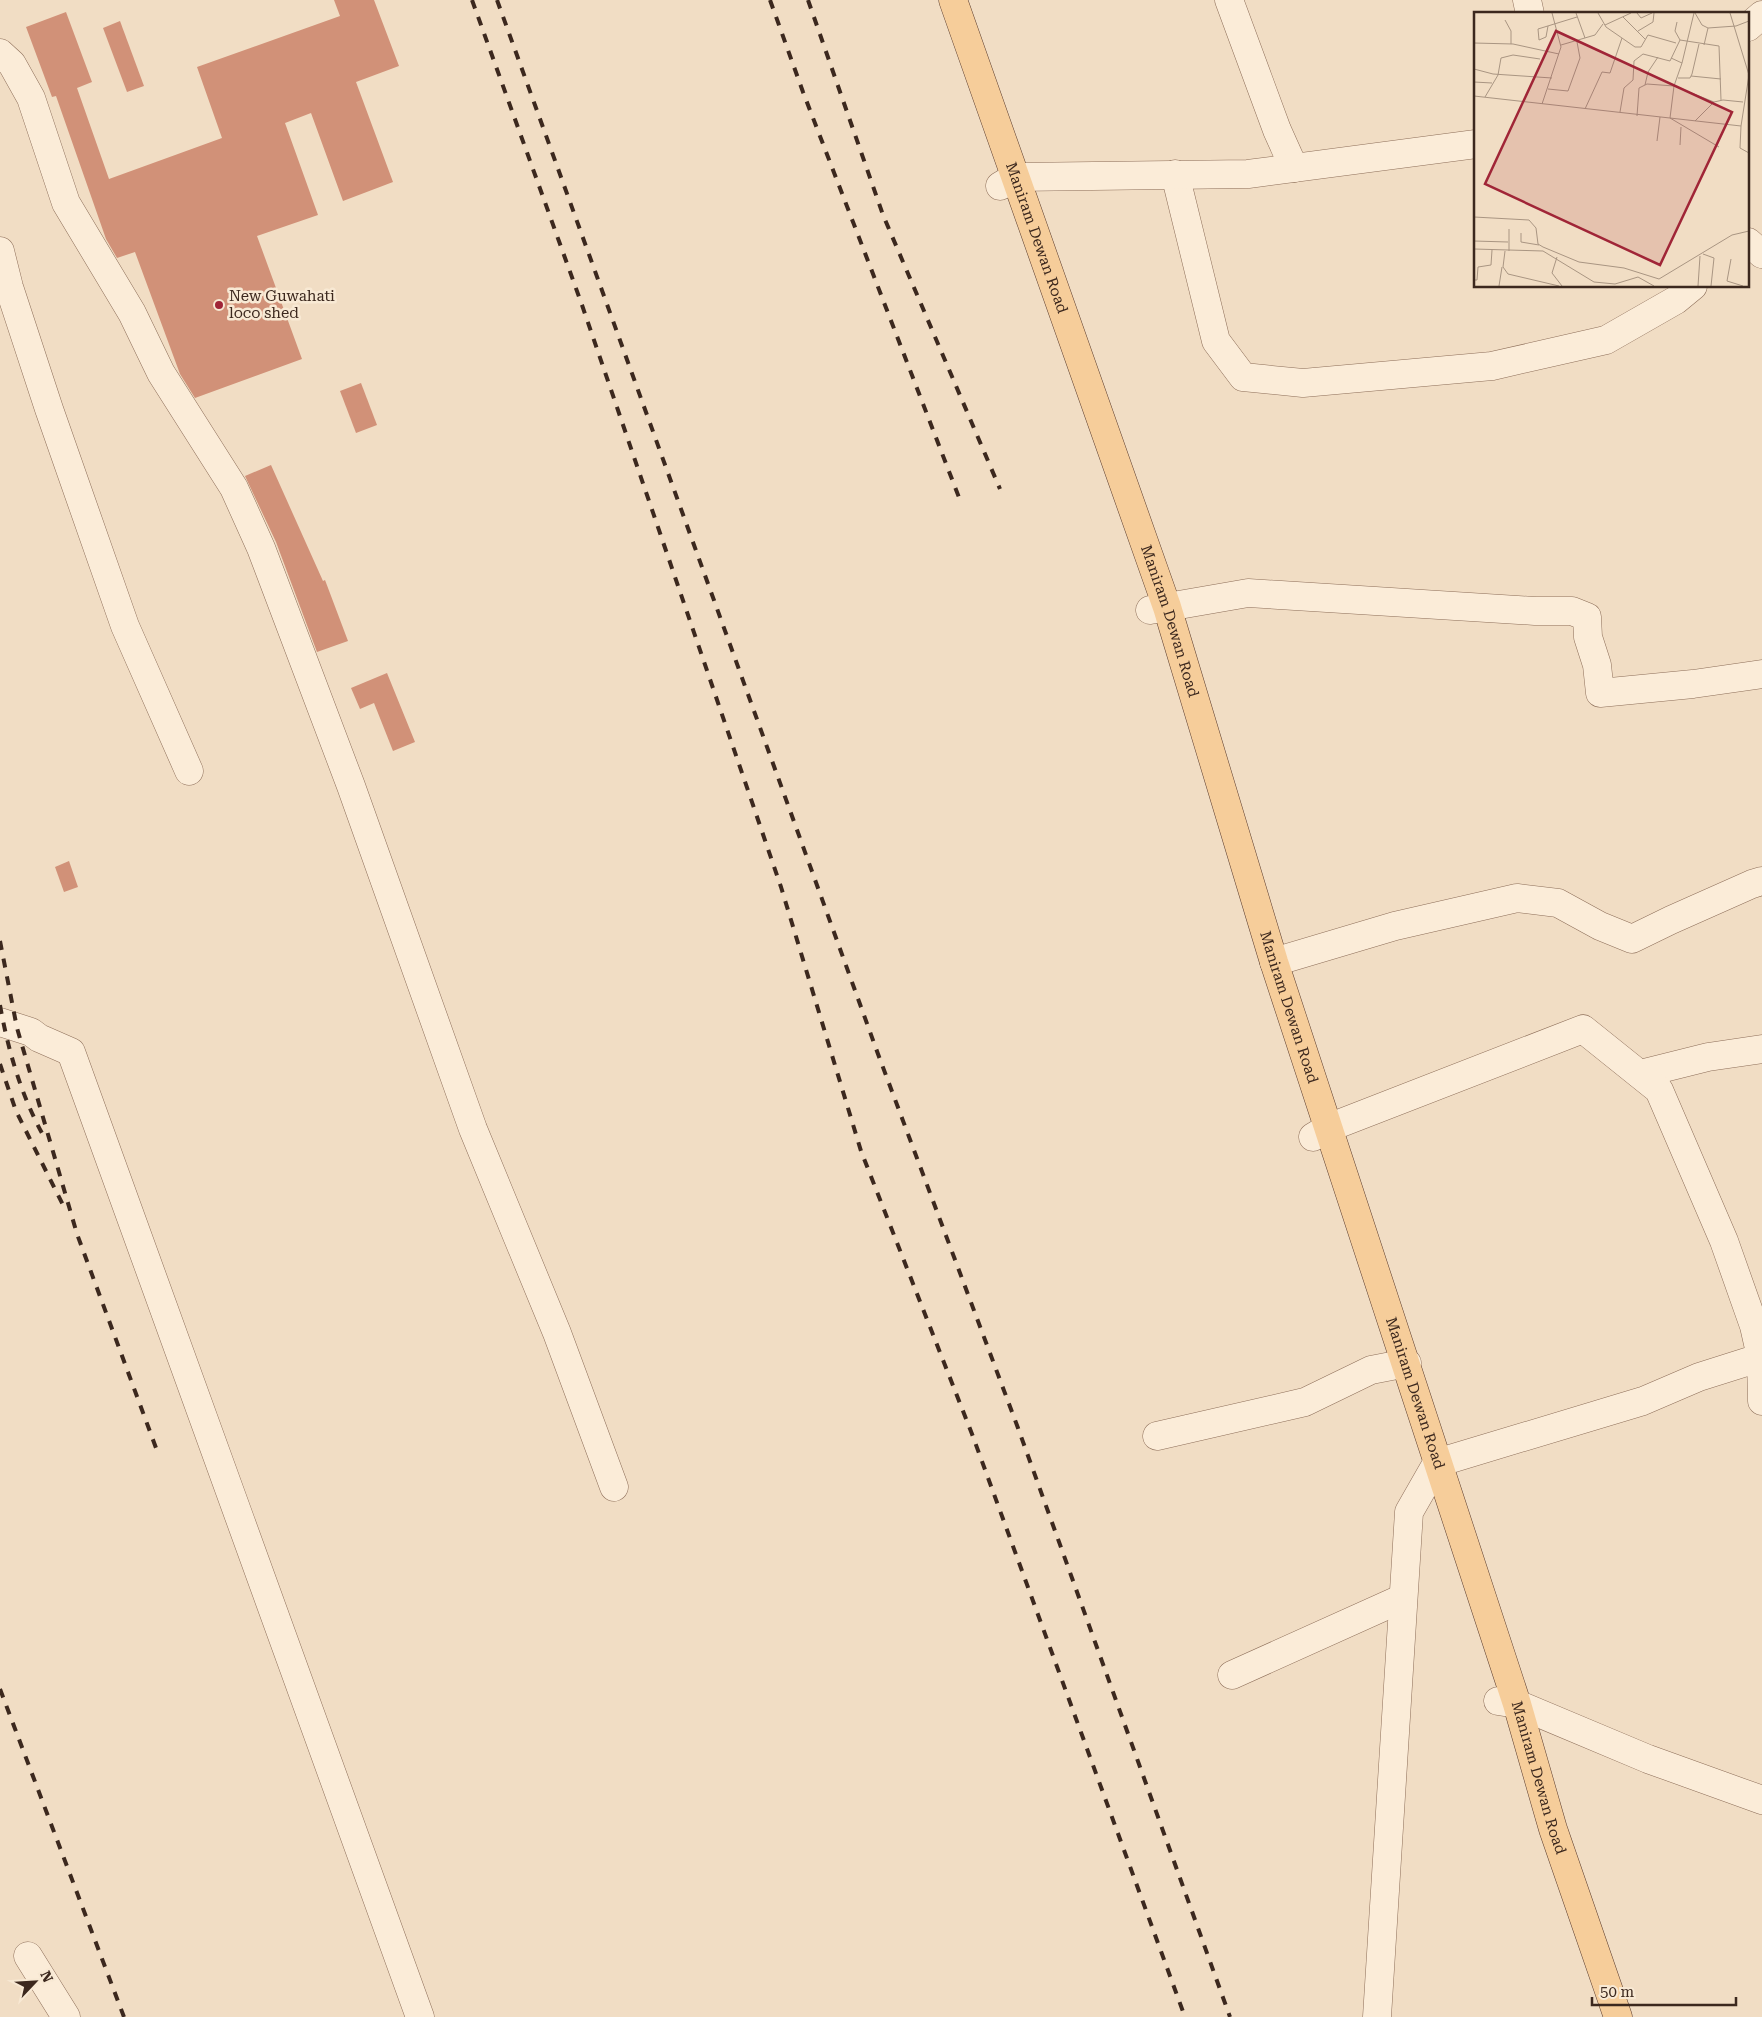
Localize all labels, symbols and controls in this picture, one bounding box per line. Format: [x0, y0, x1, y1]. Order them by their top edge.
inset map [1474, 12, 1750, 288]
street label: Maniram Dewan Road [1002, 160, 1072, 316]
place label: New Guwahati loco shed [229, 287, 335, 322]
marker: New Guwahati loco shed [213, 299, 225, 311]
street label: Maniram Dewan Road [1137, 543, 1203, 700]
street label: Maniram Dewan Road [1256, 929, 1322, 1086]
street label: Maniram Dewan Road [1382, 1315, 1449, 1472]
street label: Maniram Dewan Road [1508, 1699, 1570, 1857]
north arrow [10, 1957, 60, 2007]
text: N [37, 1968, 56, 1985]
scale bar [1592, 1974, 1736, 2006]
text: 50 m [1600, 1983, 1635, 2001]

